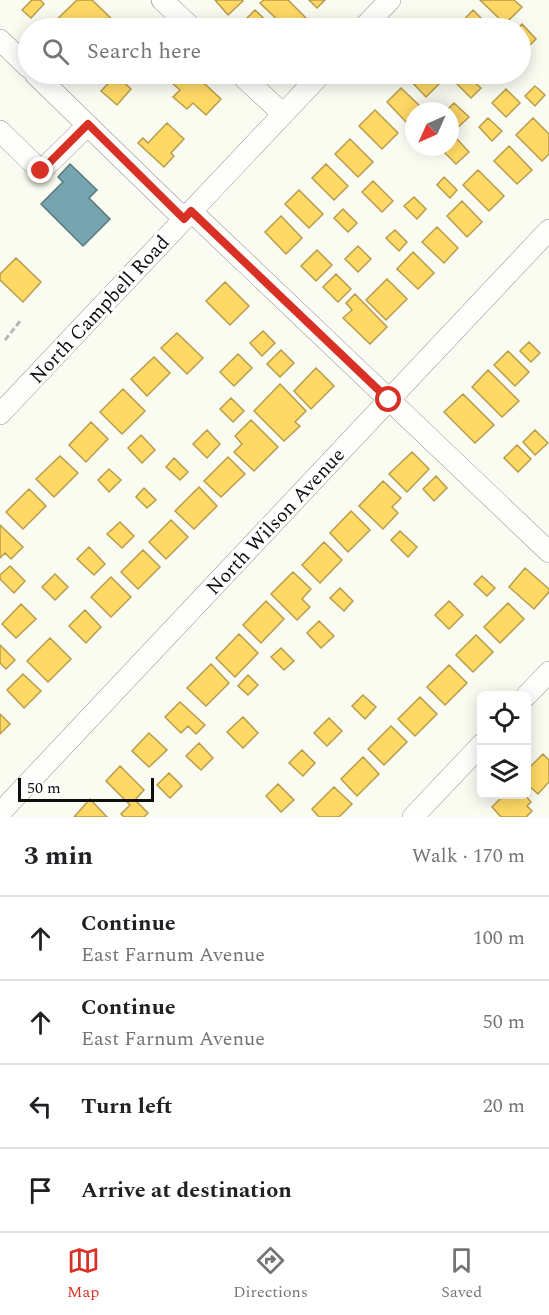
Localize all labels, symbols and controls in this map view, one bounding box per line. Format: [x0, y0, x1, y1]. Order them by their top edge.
search box [18, 18, 531, 84]
icon: search [39, 35, 72, 68]
text: Search here [87, 35, 201, 68]
north arrow [405, 102, 459, 156]
route end [27, 157, 53, 183]
street label: North Campbell Road [23, 229, 177, 391]
route start [375, 386, 401, 412]
street label: North Wilson Avenue [199, 441, 352, 602]
map controls [477, 691, 531, 799]
button: locate [477, 691, 531, 745]
button: layers [477, 745, 531, 799]
scale bar [18, 775, 154, 802]
text: 50 m [27, 776, 61, 800]
text: 3 min [24, 836, 93, 876]
text: Walk · 170 m [412, 841, 525, 871]
text: Continue [81, 907, 176, 940]
icon: ahead [24, 922, 57, 955]
text: 100 m [473, 923, 525, 953]
text: East Farnum Avenue [81, 940, 265, 970]
text: Continue [81, 991, 176, 1024]
icon: ahead [24, 1006, 57, 1039]
text: 50 m [483, 1007, 525, 1037]
text: East Farnum Avenue [81, 1024, 265, 1054]
icon: left [24, 1090, 57, 1123]
text: Turn left [81, 1090, 173, 1123]
text: 20 m [483, 1091, 525, 1121]
icon: arrive [24, 1174, 57, 1207]
text: Arrive at destination [81, 1174, 292, 1207]
tab: Map [67, 1244, 100, 1304]
tab: Directions [233, 1244, 308, 1304]
tab: Saved [441, 1244, 482, 1304]

